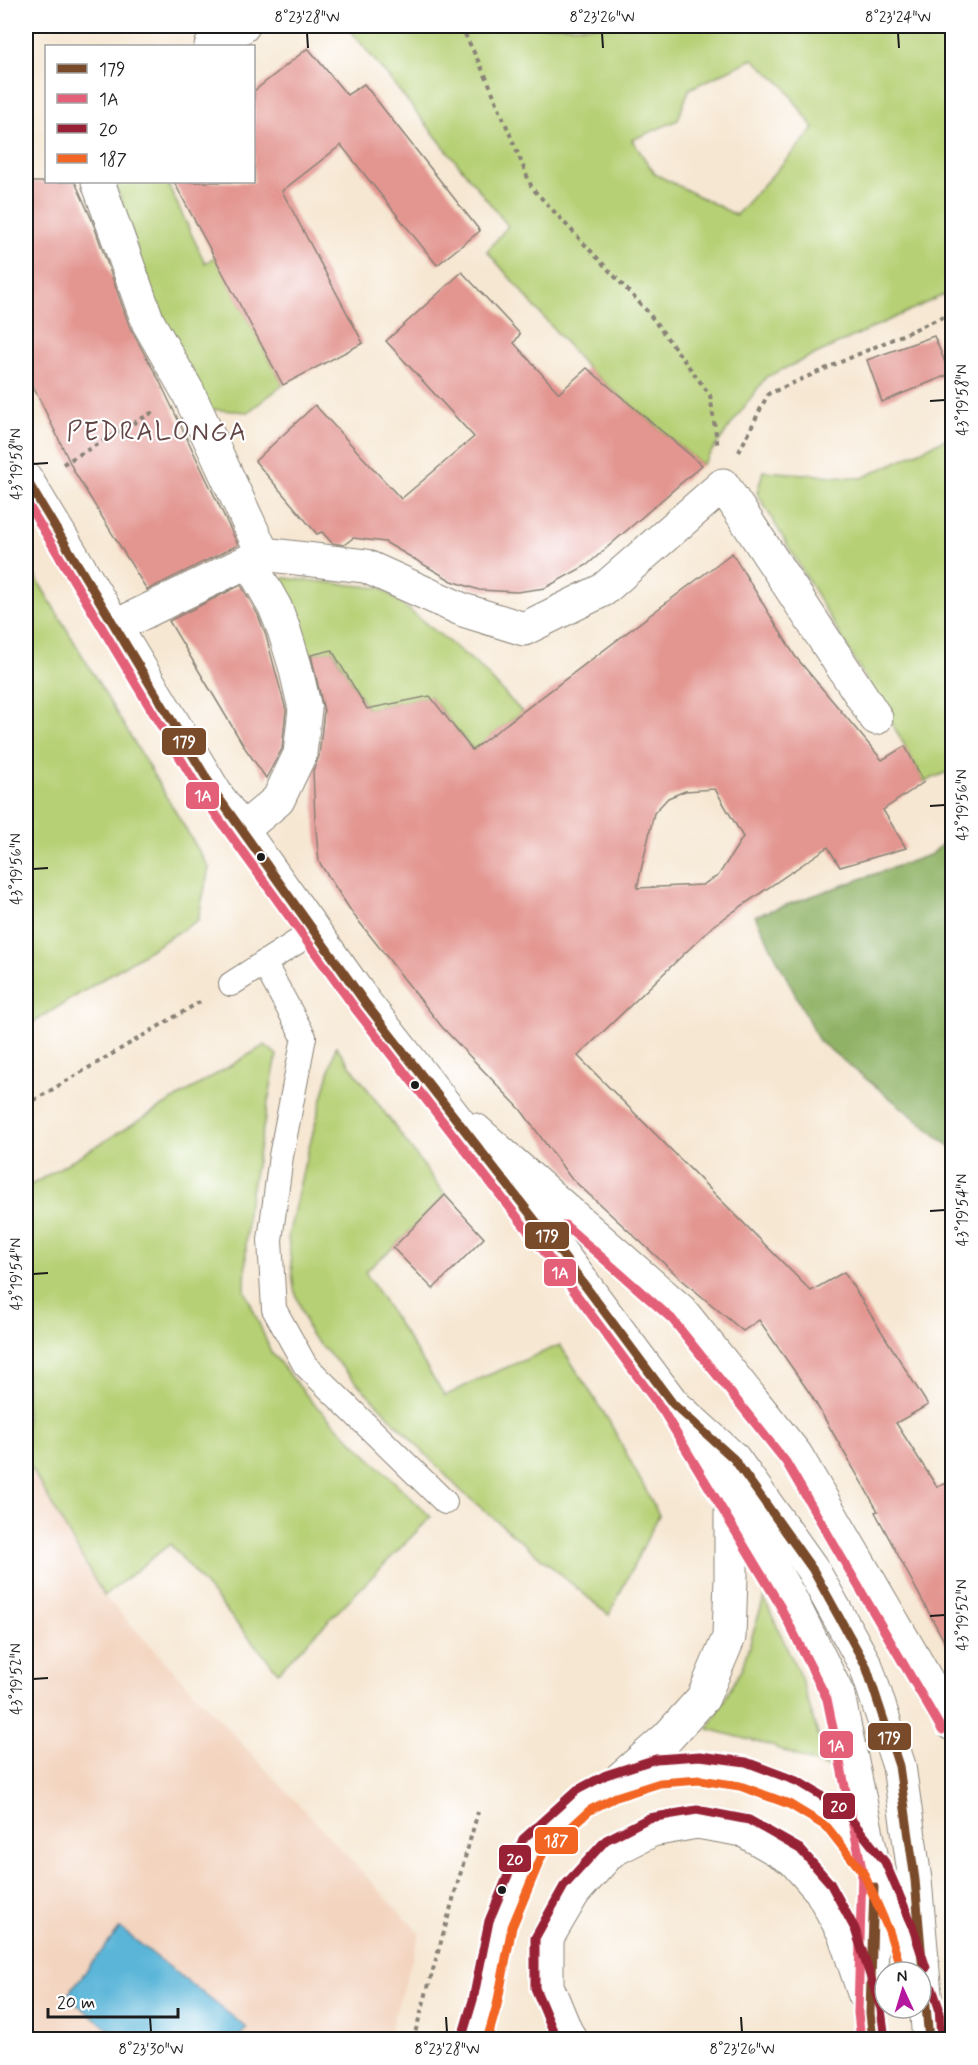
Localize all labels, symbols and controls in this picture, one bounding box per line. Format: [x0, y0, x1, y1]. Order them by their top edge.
text: 8°23'28"W [274, 8, 340, 28]
text: 8°23'26"W [569, 8, 635, 28]
text: 8°23'24"W [865, 8, 931, 28]
legend [45, 45, 255, 183]
text: 179 [99, 58, 126, 82]
text: 1A [99, 88, 119, 112]
text: 20 [99, 118, 118, 142]
text: 187 [99, 148, 127, 172]
text: 43°19'58"N [953, 364, 973, 436]
district label: PEDRALONGA [67, 416, 247, 450]
text: 43°19'58"N [7, 428, 27, 500]
line badge: 179 [161, 727, 207, 756]
text: 179 [172, 732, 196, 753]
text: 43°19'56"N [953, 769, 973, 841]
line badge: 1A [185, 781, 220, 810]
text: 1A [194, 786, 212, 807]
text: 43°19'56"N [7, 833, 27, 905]
unlabelled marker [255, 851, 267, 863]
unlabelled marker [409, 1079, 421, 1091]
text: 43°19'54"N [953, 1174, 973, 1246]
line badge: 179 [524, 1221, 570, 1250]
text: 179 [535, 1226, 559, 1247]
text: 43°19'54"N [7, 1238, 27, 1310]
line badge: 1A [543, 1258, 577, 1287]
text: 1A [551, 1263, 569, 1284]
text: 43°19'52"N [953, 1579, 973, 1651]
text: 43°19'52"N [7, 1643, 27, 1715]
line badge: 179 [867, 1722, 912, 1751]
text: 179 [877, 1728, 901, 1749]
line badge: 1A [819, 1730, 854, 1759]
text: 1A [827, 1736, 845, 1757]
line badge: 20 [822, 1792, 856, 1820]
text: 20 [831, 1797, 848, 1818]
line badge: 187 [534, 1826, 579, 1855]
text: 187 [544, 1831, 568, 1852]
line badge: 20 [498, 1844, 532, 1873]
text: 20 [507, 1850, 524, 1871]
unlabelled marker [496, 1884, 508, 1896]
north arrow [873, 1960, 933, 2020]
text: N [896, 1966, 908, 1987]
scale bar [48, 1981, 178, 2019]
text: 20 m [57, 1991, 95, 2015]
text: 8°23'30"W [119, 2040, 183, 2060]
text: 8°23'28"W [414, 2040, 480, 2060]
text: 8°23'26"W [709, 2040, 775, 2060]

